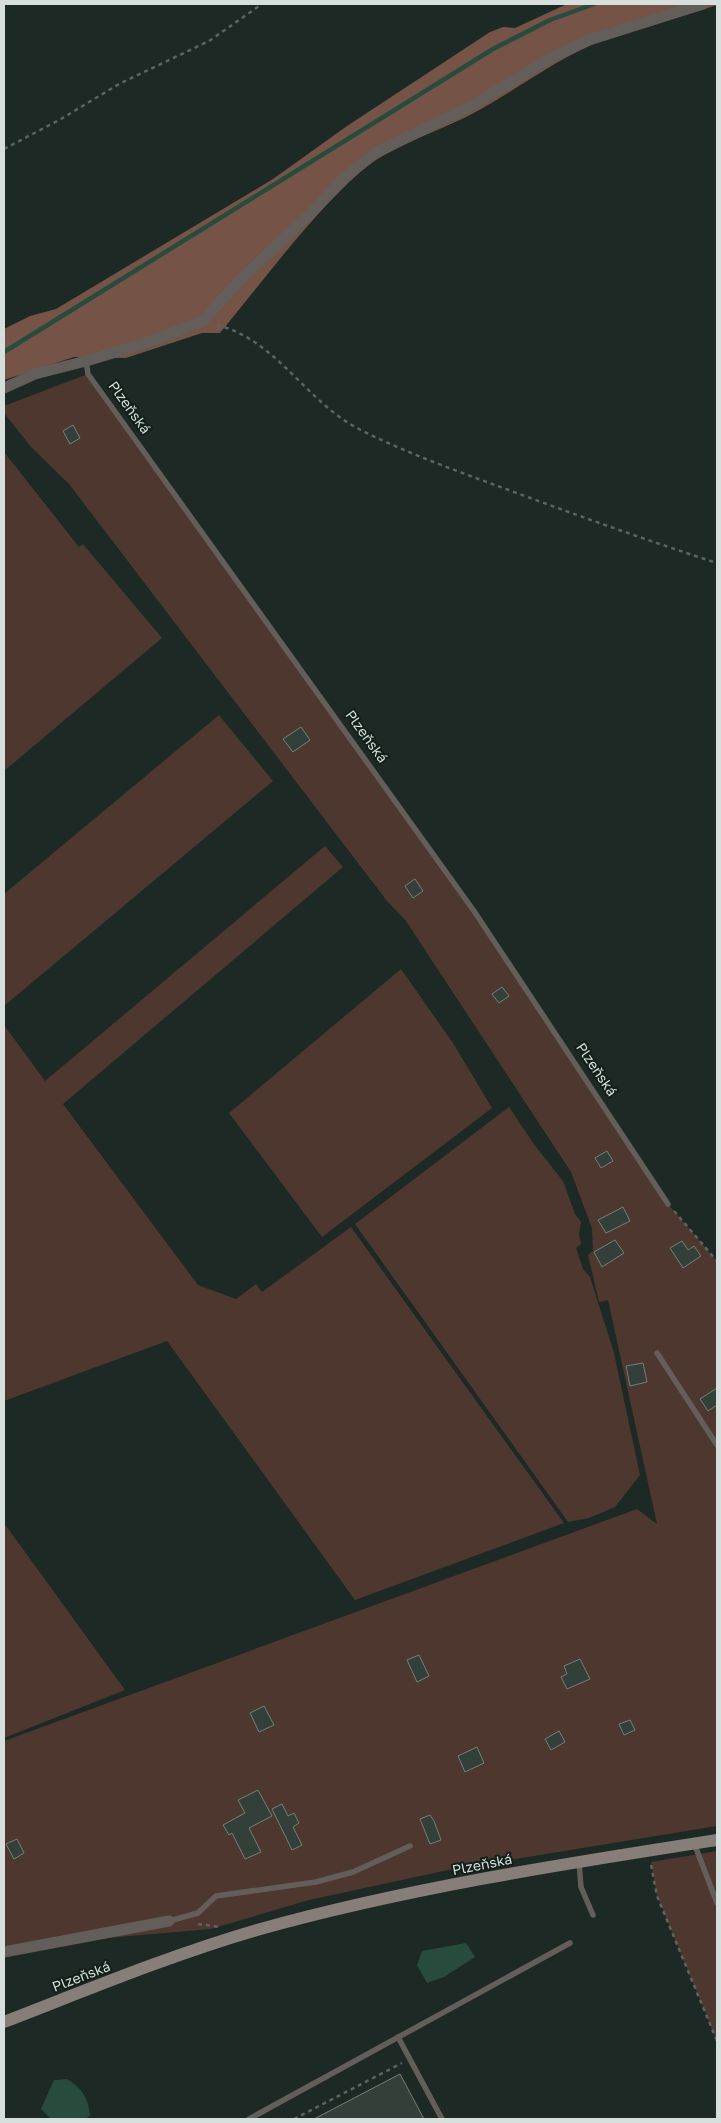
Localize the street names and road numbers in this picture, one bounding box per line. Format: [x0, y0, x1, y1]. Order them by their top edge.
street label: Plzeňská [105, 377, 155, 437]
street label: Plzeňská [342, 706, 392, 766]
street label: Plzeňská [573, 1039, 621, 1099]
street label: Plzeňská [451, 1850, 513, 1878]
street label: Plzeňská [50, 1957, 112, 1995]

